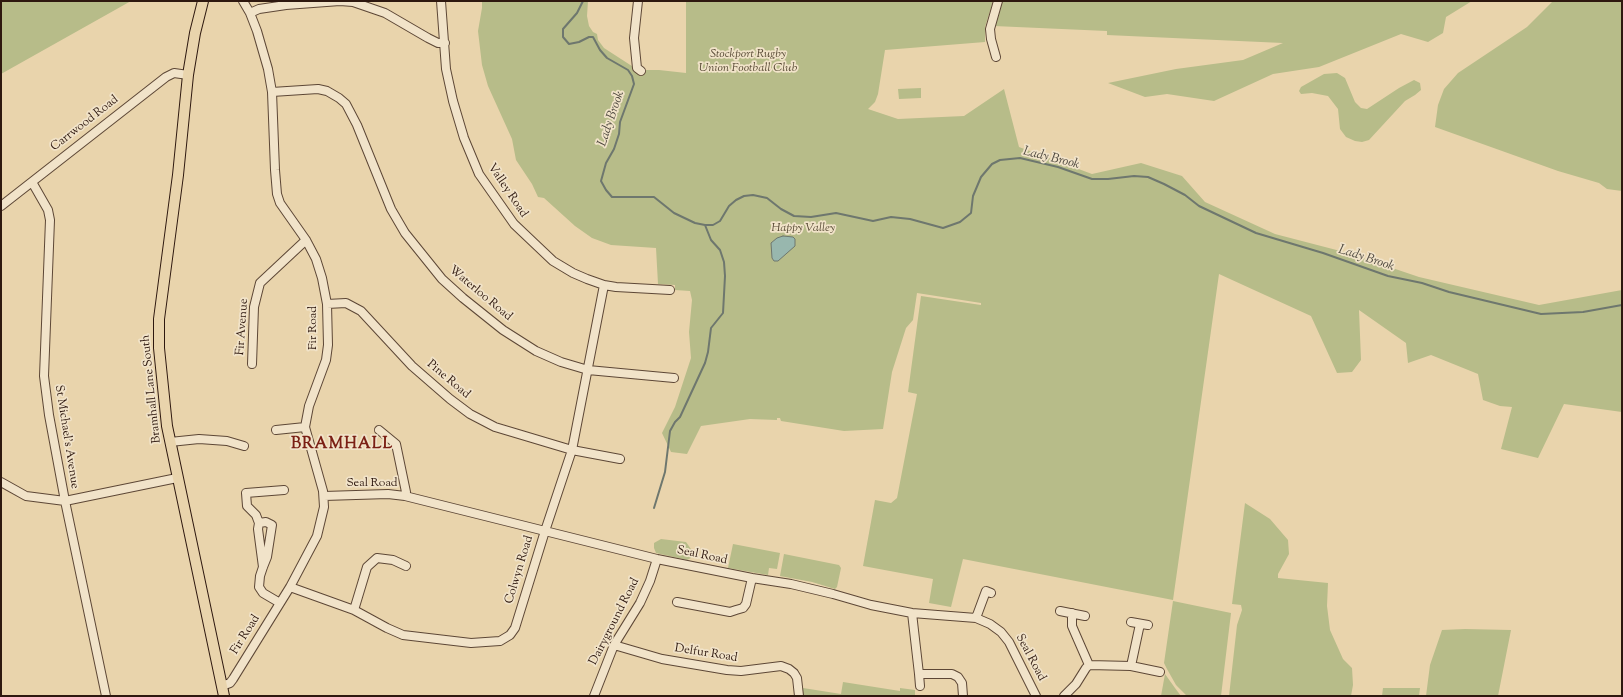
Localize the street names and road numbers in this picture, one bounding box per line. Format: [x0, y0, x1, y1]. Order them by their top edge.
street label: Carrwood Road [48, 93, 122, 155]
street label: Valley Road [484, 161, 530, 221]
street label: Waterloo Road [445, 263, 515, 325]
street label: Fir Avenue [234, 298, 252, 356]
street label: Fir Road [307, 306, 321, 350]
street label: Bramhall Lane South [139, 334, 165, 444]
street label: Pine Road [423, 358, 473, 402]
street label: St Michael's Avenue [51, 384, 81, 490]
street label: Seal Road [346, 477, 398, 491]
street label: Colwyn Road [503, 534, 537, 606]
street label: Seal Road [675, 544, 729, 568]
street label: Dairyground Road [587, 576, 643, 668]
street label: Fir Road [228, 613, 264, 657]
street label: Seal Road [1012, 632, 1048, 684]
street label: Delfur Road [674, 642, 738, 666]

